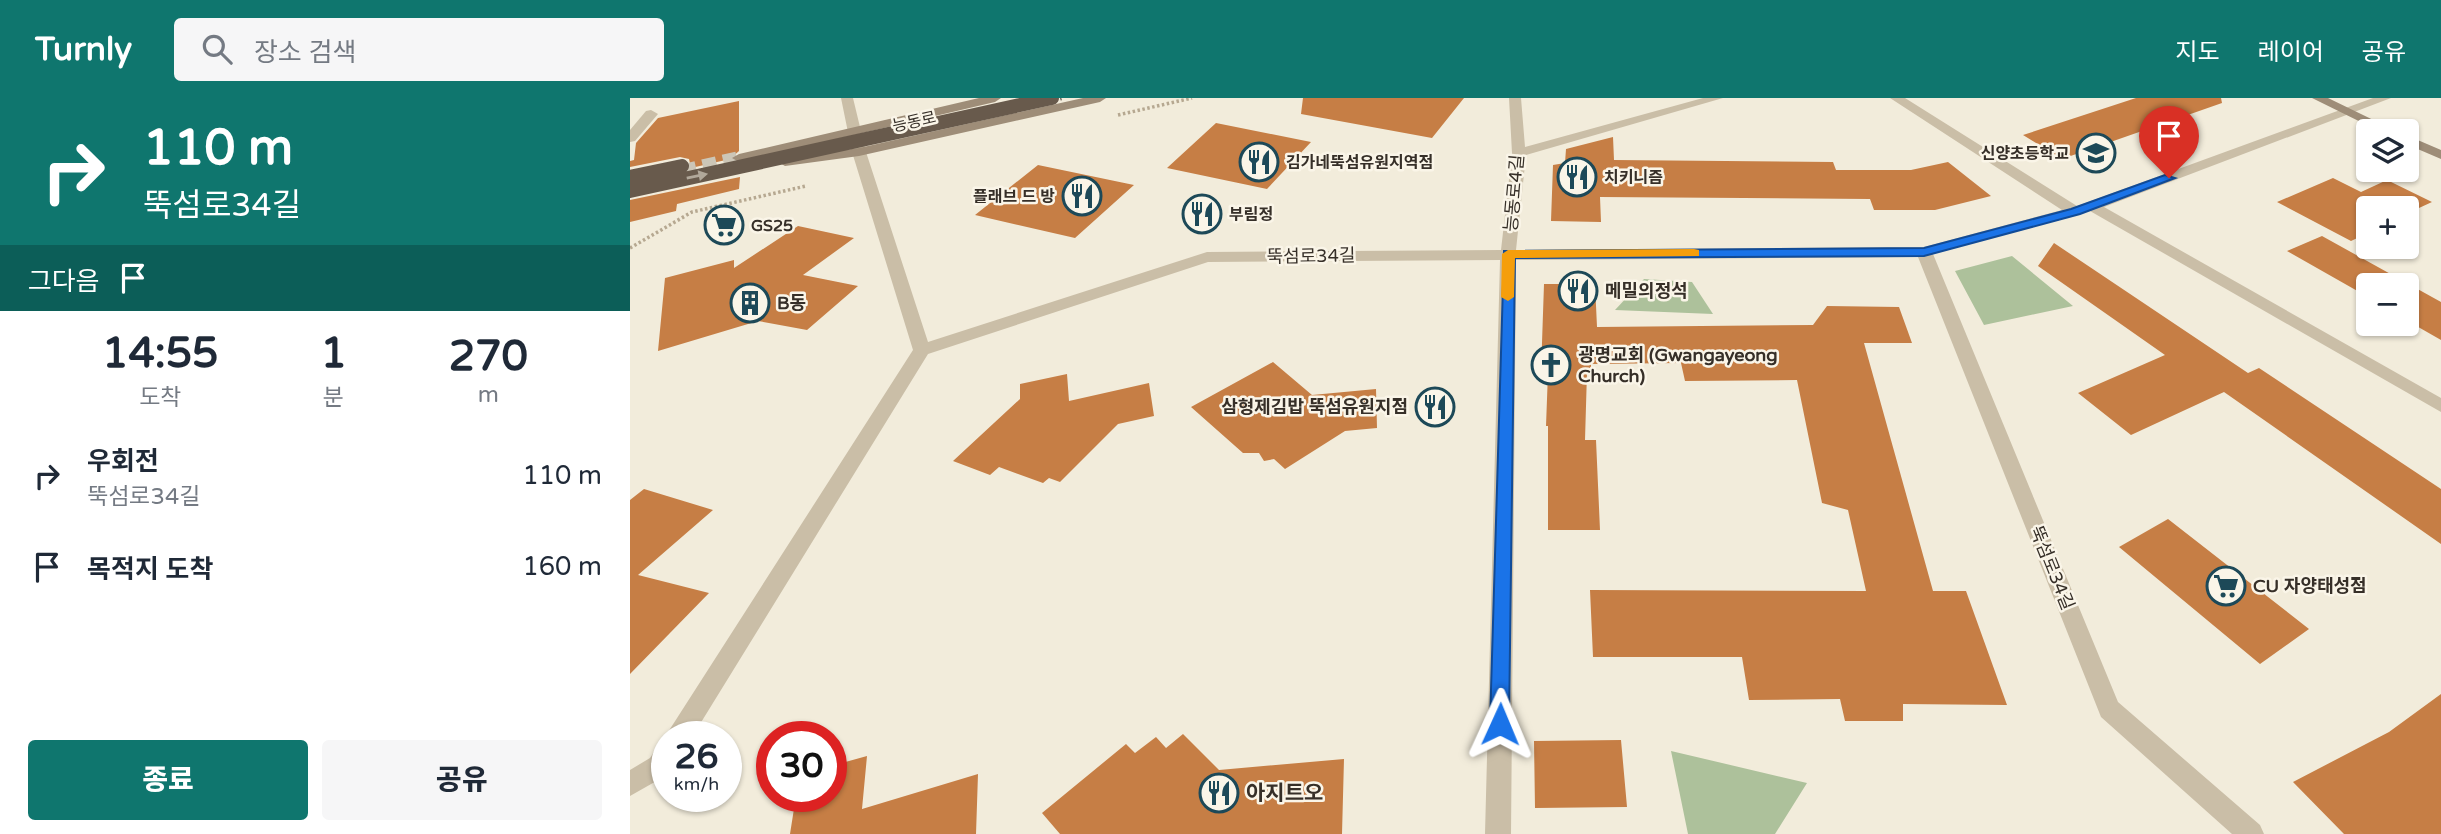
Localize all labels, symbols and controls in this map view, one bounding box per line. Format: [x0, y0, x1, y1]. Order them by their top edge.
search box [174, 18, 664, 81]
text: Turnly [35, 30, 132, 69]
icon: search [198, 30, 236, 68]
text: 장소 검색 [254, 37, 356, 68]
text: 지도 [2175, 38, 2220, 67]
text: 레이어 [2258, 38, 2324, 67]
text: 공유 [2362, 38, 2406, 67]
pin [2139, 106, 2199, 178]
street label: 능동로 [890, 107, 938, 137]
icon: arrive [2150, 117, 2188, 155]
text: 110 m [143, 119, 293, 178]
map controls [2356, 119, 2419, 336]
button: layers [2356, 119, 2419, 182]
icon: right [28, 126, 119, 217]
school or university icon: 신양초등학교 [2075, 132, 2117, 174]
restaurant icon: 김가네뚝섬유원지역점 [1238, 141, 1280, 183]
place label: 신양초등학교 [1981, 144, 2069, 164]
place label: 김가네뚝섬유원지역점 [1286, 153, 1433, 173]
street label: 능동로4길 [1500, 153, 1528, 233]
restaurant icon: 치키니즘 [1556, 156, 1598, 198]
place label: 치키니즘 [1604, 168, 1663, 188]
one-way arrow [686, 171, 708, 182]
restaurant icon: 플래브 드 방 [1061, 175, 1103, 217]
text: 뚝섬로34길 [143, 187, 301, 225]
place label: 플래브 드 방 [973, 187, 1055, 207]
restaurant icon: 부림정 [1181, 193, 1223, 235]
button: + [2356, 196, 2419, 259]
supermarket icon: GS25 [703, 204, 745, 246]
place label: 부림정 [1229, 205, 1273, 225]
place label: GS25 [751, 216, 793, 236]
street label: 뚝섬로34길 [1266, 244, 1356, 268]
icon: arrive [114, 259, 152, 297]
text: 그다음 [28, 266, 100, 297]
restaurant icon: 메밀의정석 [1557, 270, 1599, 312]
button: − [2356, 273, 2419, 336]
place label: 메밀의정석 [1605, 280, 1688, 302]
building icon: B동 [729, 282, 771, 324]
place label: B동 [777, 292, 806, 314]
text: 14:55 [102, 328, 218, 379]
text: 1 [320, 328, 347, 379]
text: 270 [449, 331, 528, 382]
church icon: 광명교회 (Gwangayeong Church) [1530, 344, 1572, 386]
place label: 광명교회 (Gwangayeong Church) [1578, 344, 1778, 387]
text: m [478, 381, 499, 409]
text: 도착 [139, 384, 181, 412]
text: 분 [323, 384, 344, 412]
restaurant icon: 삼형제김밥 뚝섬유원지점 [1414, 386, 1456, 428]
place label: 삼형제김밥 뚝섬유원지점 [1221, 396, 1408, 418]
text: 우회전 [87, 446, 159, 477]
icon: right [28, 457, 66, 495]
text: 110 m [522, 460, 602, 491]
text: 뚝섬로34길 [87, 483, 201, 511]
street label: 뚝섬로34길 [2025, 523, 2079, 613]
icon: arrive [28, 548, 66, 586]
text: 160 m [522, 551, 602, 582]
text: 목적지 도착 [87, 554, 213, 585]
supermarket icon: CU 자양태성점 [2205, 565, 2247, 607]
place label: CU 자양태성점 [2253, 575, 2367, 597]
position arrow [1463, 687, 1537, 761]
speed limit sign: 30 [756, 721, 847, 812]
text: 26 [675, 736, 718, 778]
button: 종료 [28, 740, 308, 820]
button: 공유 [322, 740, 602, 820]
restaurant icon: 아지트오 [1198, 772, 1240, 814]
text: km/h [674, 773, 719, 795]
place label: 아지트오 [1246, 781, 1323, 806]

